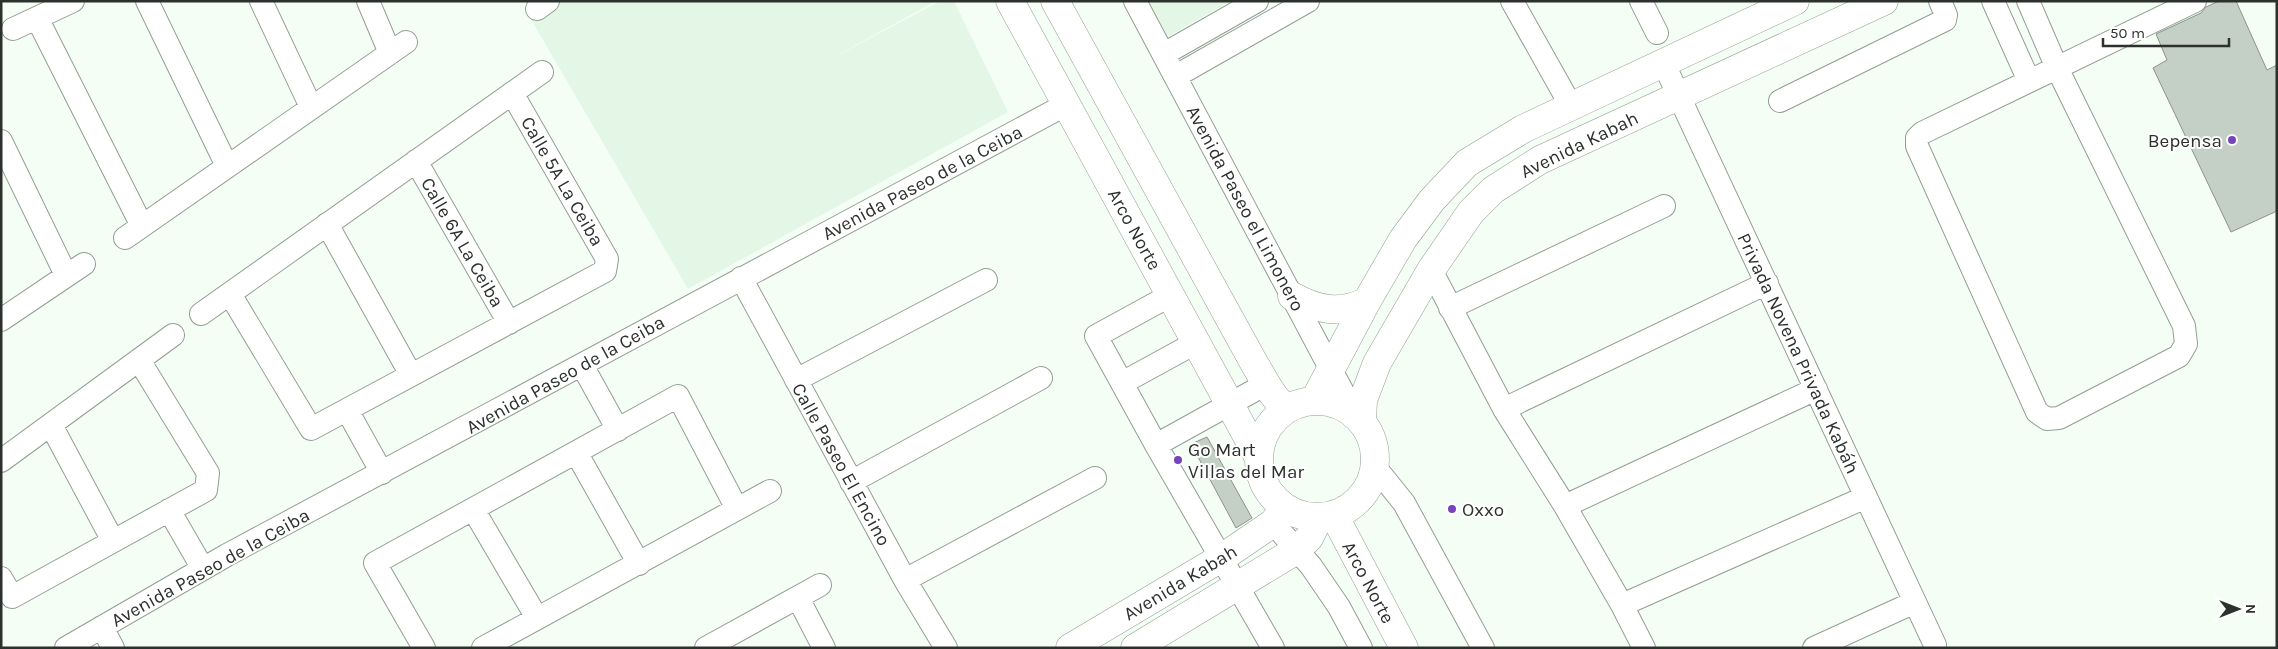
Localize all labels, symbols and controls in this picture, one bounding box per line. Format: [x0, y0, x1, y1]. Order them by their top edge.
scale bar [2103, 15, 2229, 47]
text: 50 m [2110, 24, 2145, 42]
street label: Avenida Paseo el Limonero [1182, 102, 1309, 315]
street label: Avenida Kabah [1517, 107, 1642, 183]
street label: Calle 5A La Ceiba [516, 113, 608, 250]
street label: Avenida Paseo de la Ceiba [819, 121, 1026, 245]
place label: Bepensa [2148, 130, 2222, 152]
marker: Bepensa [2226, 134, 2238, 146]
street label: Calle 6A La Ceiba [416, 174, 508, 311]
street label: Arco Norte [1103, 185, 1165, 274]
street label: Privada Novena Privada Kabáh [1733, 230, 1864, 477]
street label: Avenida Paseo de la Ceiba [462, 311, 669, 439]
street label: Calle Paseo El Encino [787, 379, 895, 550]
place label: Go Mart Villas del Mar [1188, 439, 1304, 483]
marker: Go Mart Villas del Mar [1172, 454, 1184, 466]
place label: Oxxo [1462, 499, 1504, 521]
marker: Oxxo [1446, 503, 1458, 515]
street label: Avenida Paseo de la Ceiba [107, 504, 314, 632]
street label: Arco Norte [1337, 538, 1399, 627]
street label: Avenida Kabah [1120, 540, 1241, 625]
north arrow [2213, 584, 2263, 634]
text: N [2242, 604, 2259, 614]

